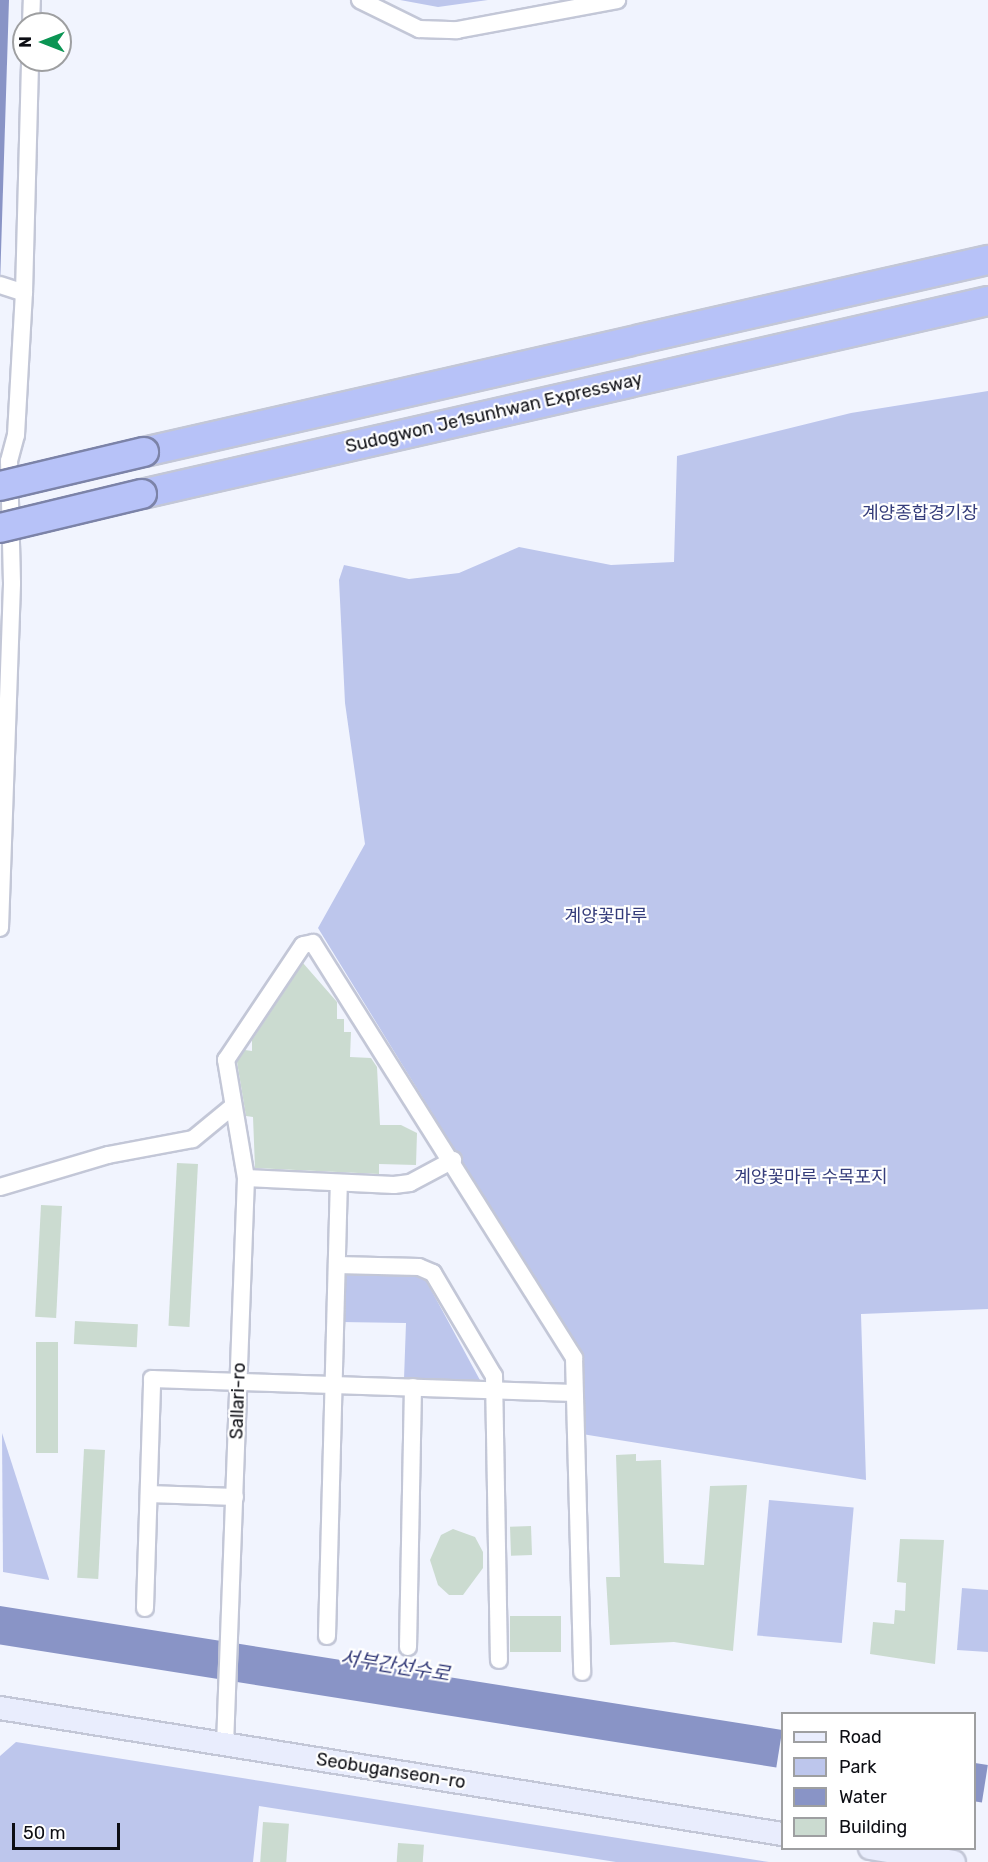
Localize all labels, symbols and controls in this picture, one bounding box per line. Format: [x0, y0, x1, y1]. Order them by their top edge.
north arrow [12, 12, 72, 72]
text: N [16, 36, 35, 48]
street label: Sudogwon Je1sunhwan Expressway [343, 368, 645, 458]
park label: 계양종합경기장 [862, 502, 978, 524]
park label: 계양꽃마루 [565, 905, 647, 927]
park label: 계양꽃마루 수목포지 [734, 1166, 888, 1188]
street label: Sallari-ro [226, 1362, 250, 1440]
water label: 서부간선수로 [339, 1646, 451, 1686]
legend [781, 1712, 976, 1850]
text: Road [839, 1726, 882, 1748]
street label: Seobuganseon-ro [315, 1749, 467, 1793]
text: Park [839, 1756, 876, 1778]
text: Water [839, 1786, 887, 1808]
scale bar [15, 1811, 123, 1849]
text: Building [839, 1816, 907, 1838]
text: 50 m [23, 1822, 66, 1844]

